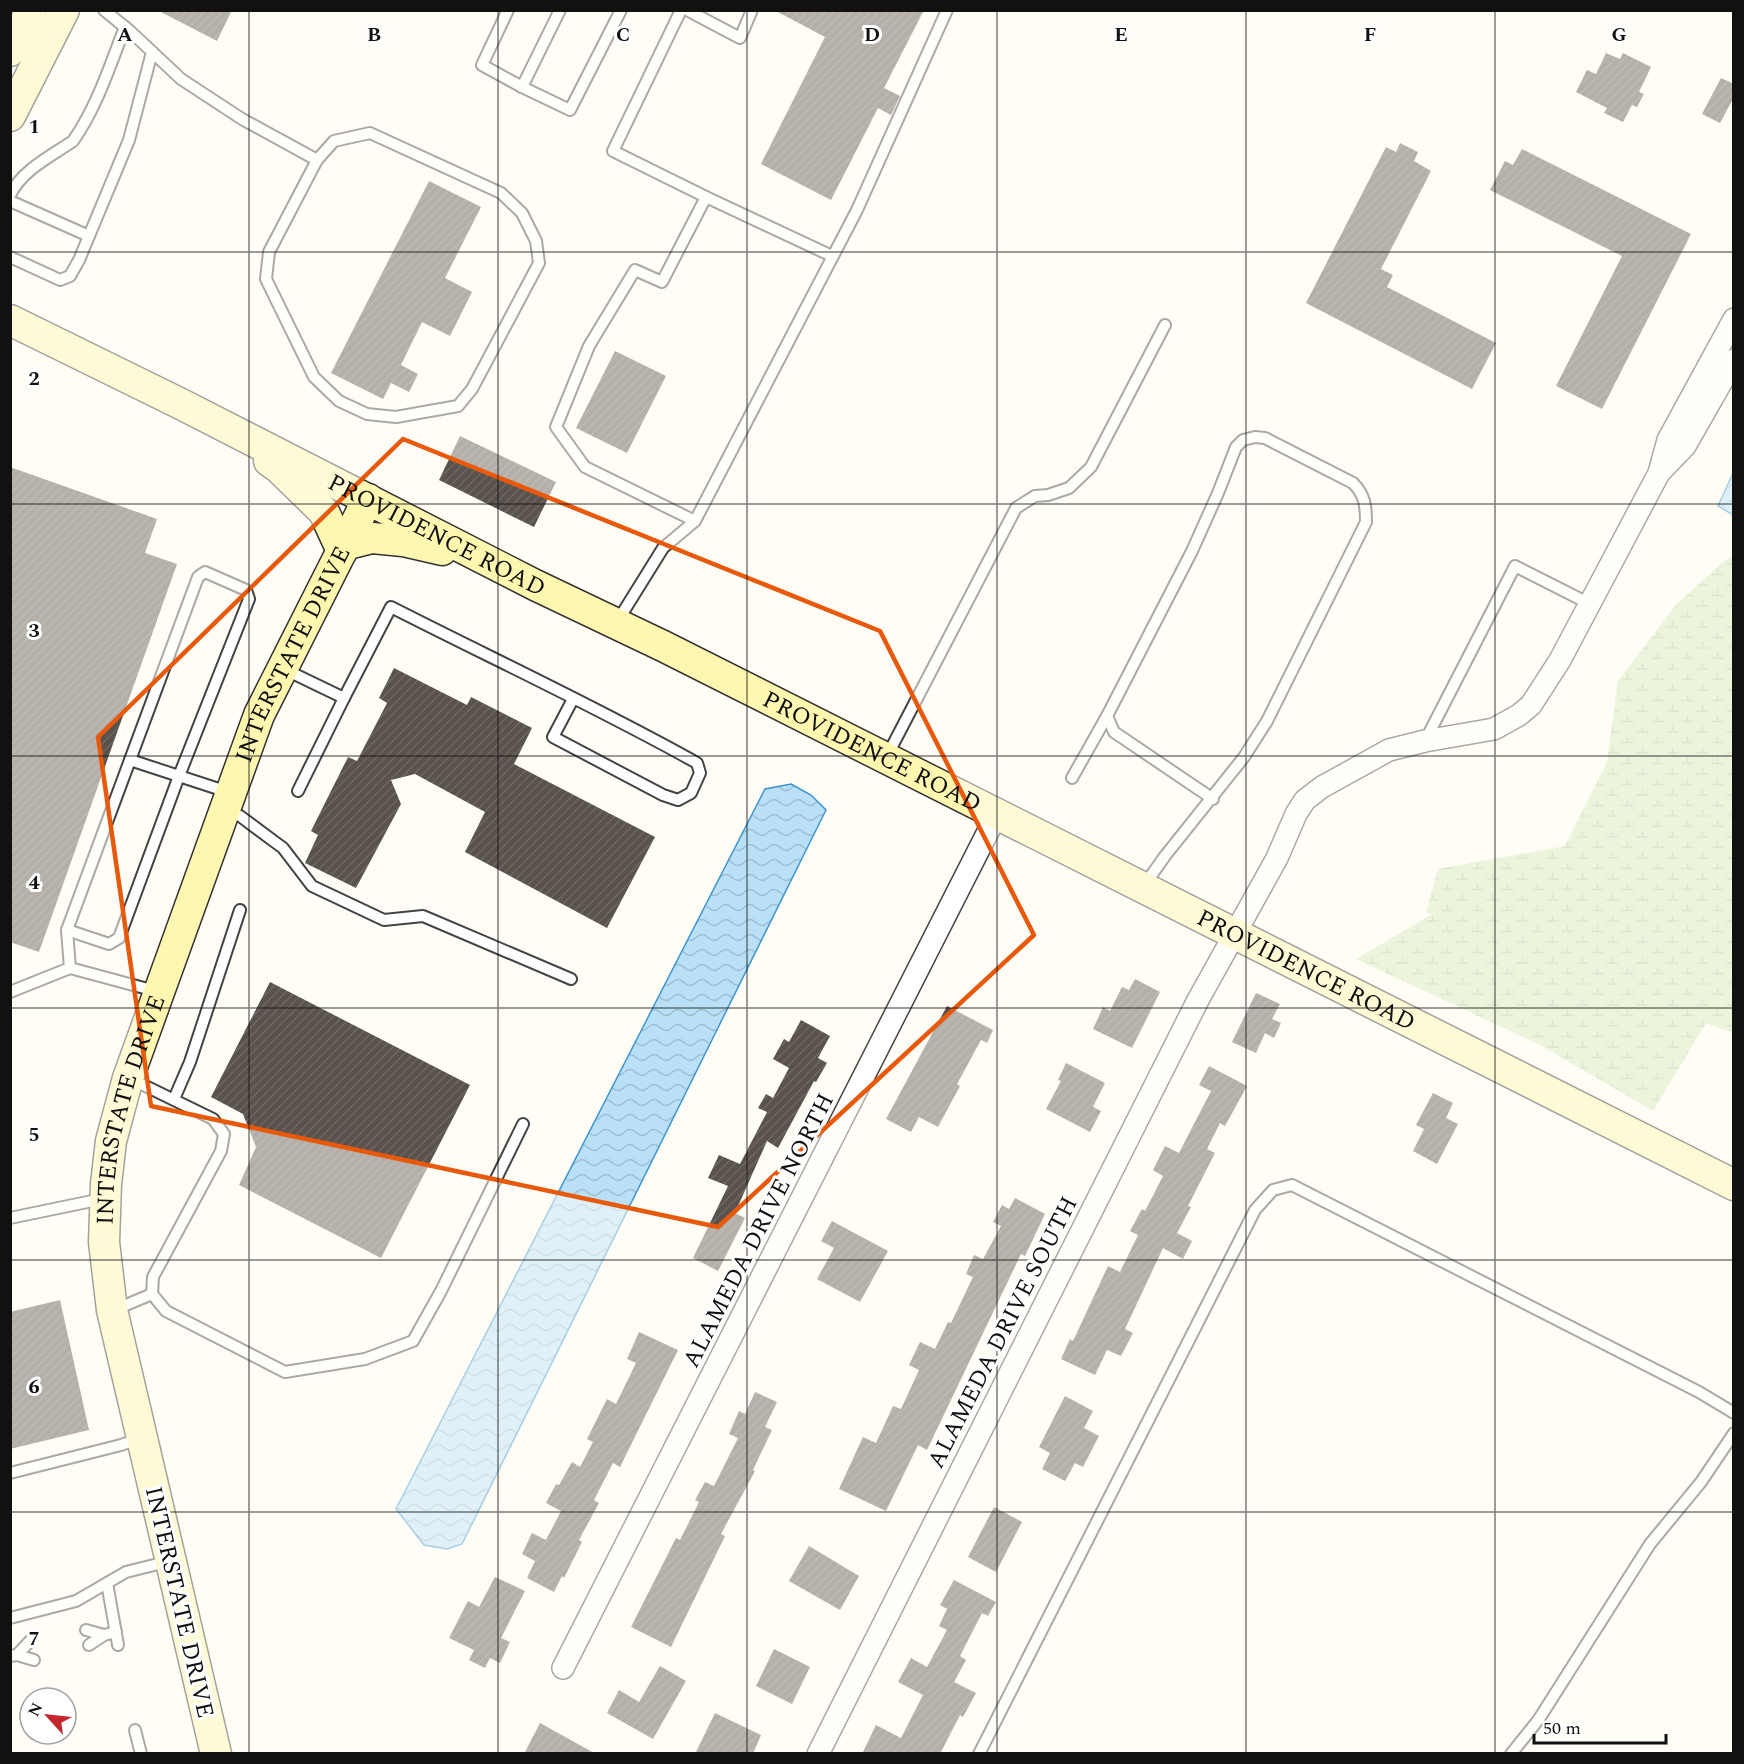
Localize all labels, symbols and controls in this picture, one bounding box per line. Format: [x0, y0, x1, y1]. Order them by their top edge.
text: A [117, 20, 133, 50]
text: B [367, 20, 381, 50]
text: C [616, 20, 630, 50]
text: D [864, 20, 880, 50]
text: E [1114, 20, 1128, 50]
text: F [1364, 20, 1376, 50]
text: G [1611, 20, 1627, 50]
text: 1 [28, 112, 40, 142]
text: 2 [28, 364, 40, 394]
street label: PROVIDENCE ROAD [321, 465, 552, 607]
street label: INTERSTATE DRIVE [226, 540, 360, 768]
text: 3 [28, 616, 40, 646]
street label: PROVIDENCE ROAD [756, 682, 987, 822]
text: 4 [28, 868, 40, 898]
street label: PROVIDENCE ROAD [1190, 900, 1421, 1041]
street label: INTERSTATE DRIVE [88, 990, 176, 1226]
street label: ALAMEDA DRIVE NORTH [674, 1087, 844, 1374]
text: 5 [28, 1120, 40, 1150]
street label: ALAMEDA DRIVE SOUTH [918, 1190, 1087, 1475]
text: 6 [28, 1372, 40, 1402]
street label: INTERSTATE DRIVE [135, 1483, 223, 1722]
text: 7 [28, 1624, 40, 1654]
north arrow [18, 1686, 78, 1746]
text: N [22, 1698, 49, 1721]
scale bar [1534, 1707, 1666, 1745]
text: 50 m [1543, 1715, 1581, 1742]

